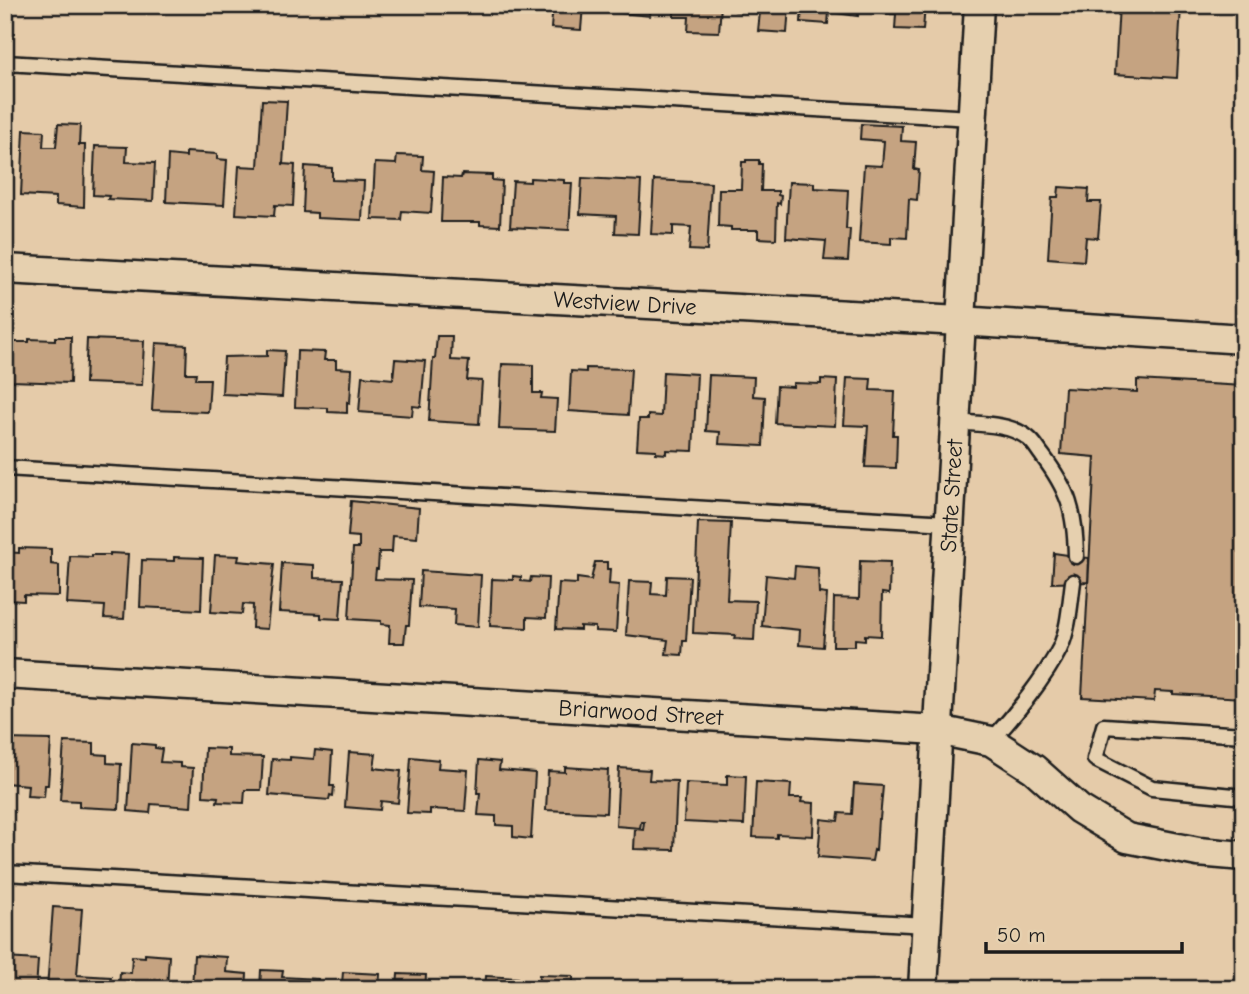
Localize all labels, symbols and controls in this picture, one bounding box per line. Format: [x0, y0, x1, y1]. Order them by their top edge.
street label: Westview Drive [553, 286, 697, 321]
street label: State Street [935, 437, 968, 553]
street label: Briarwood Street [558, 694, 725, 731]
scale bar [986, 910, 1182, 954]
text: 50 m [997, 923, 1046, 947]

